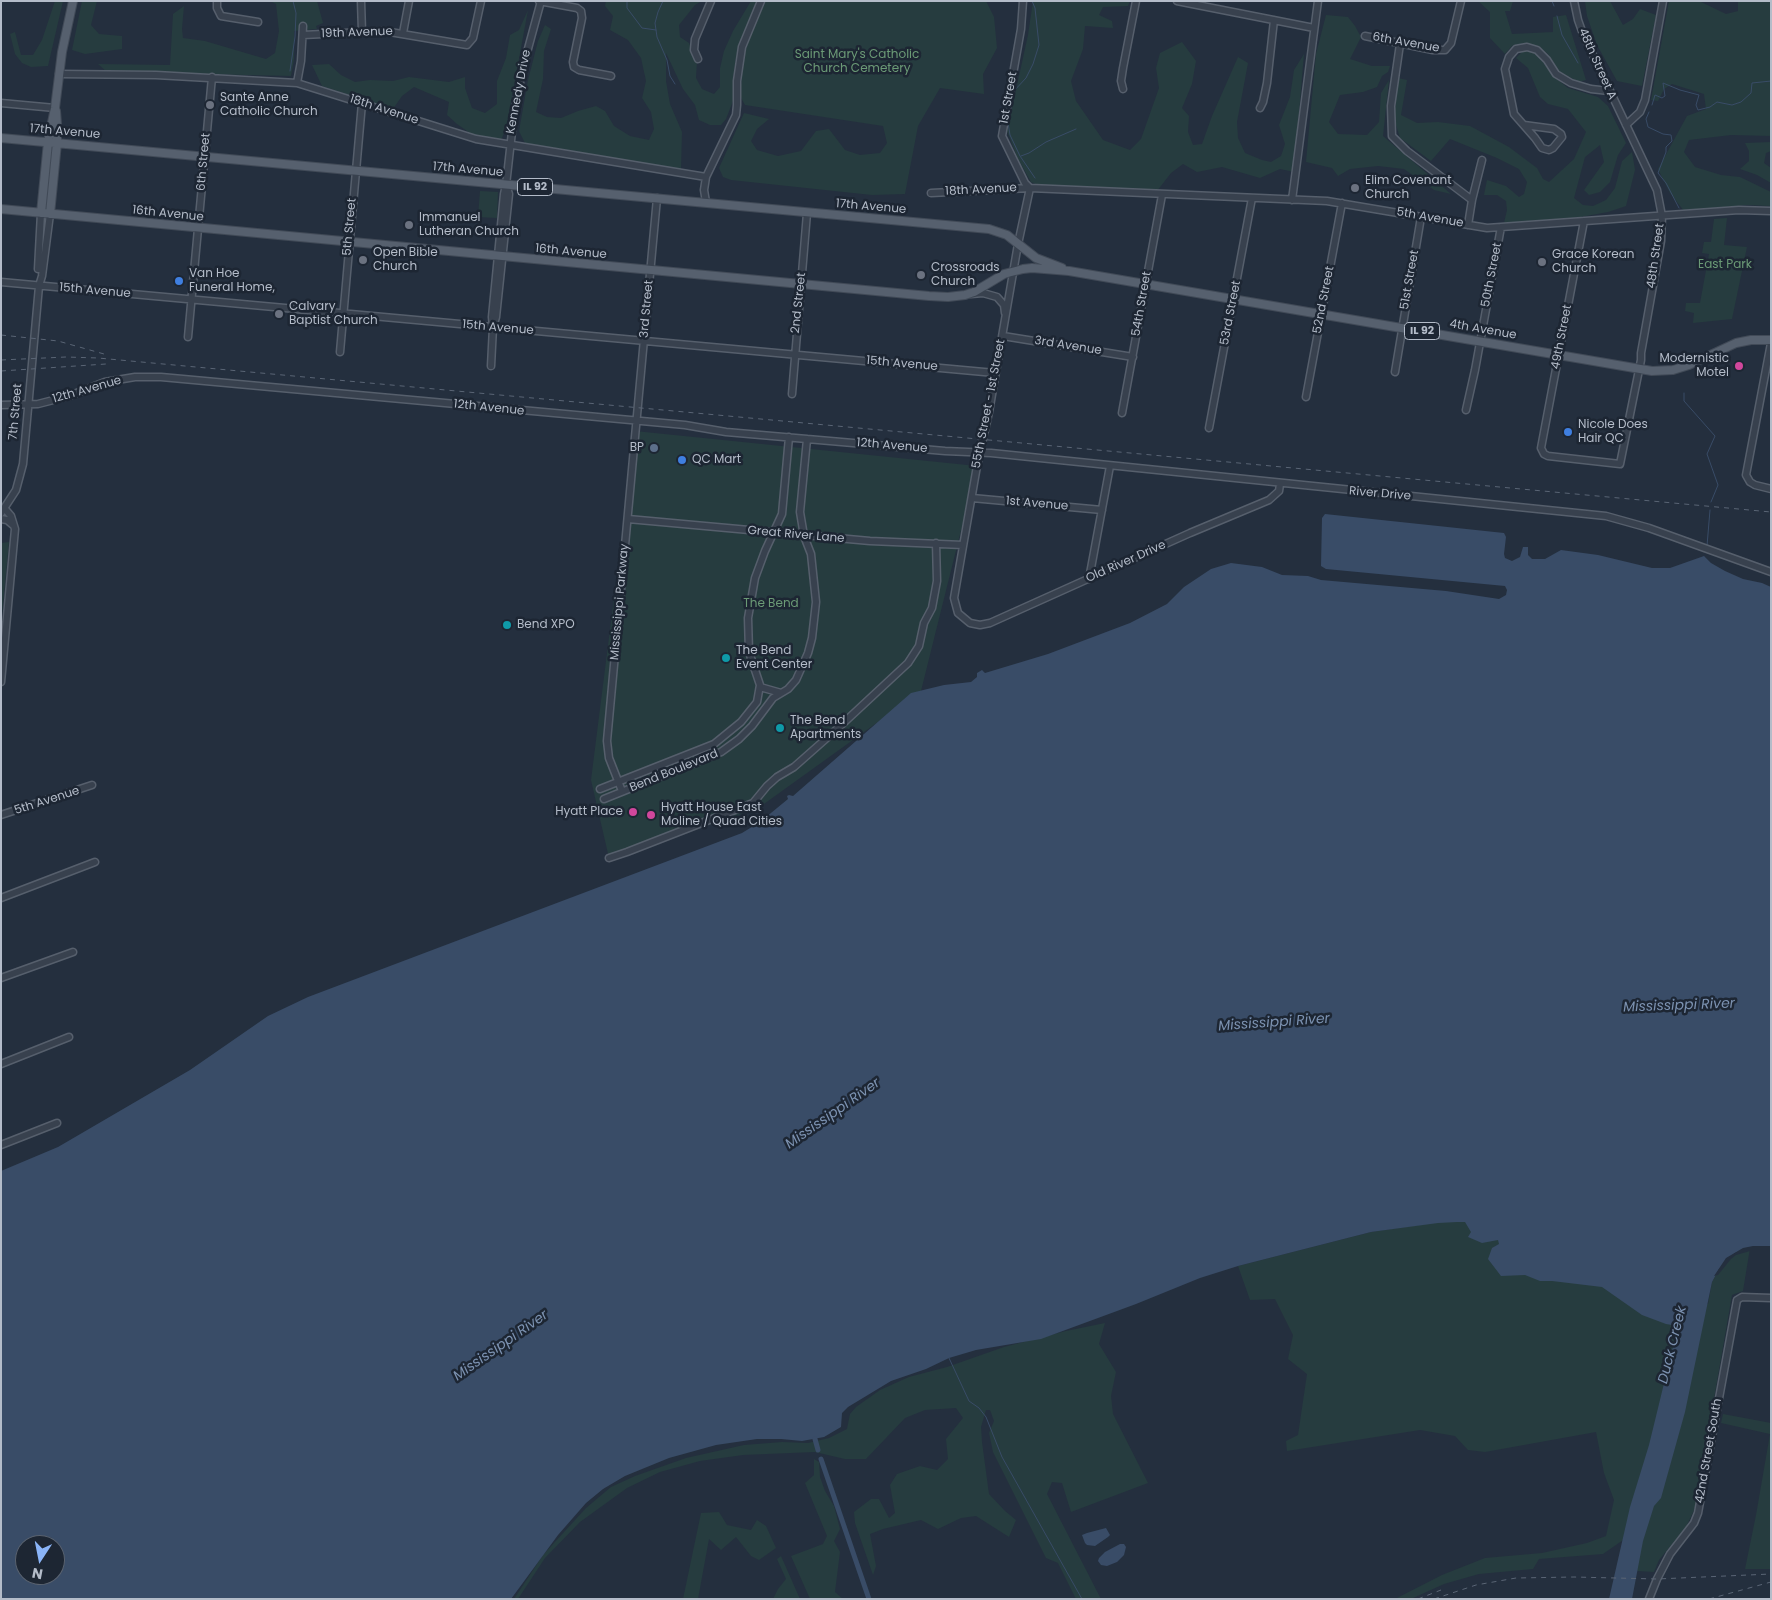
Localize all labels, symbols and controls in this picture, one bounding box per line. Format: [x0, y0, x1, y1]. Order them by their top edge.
street label: 19th Avenue [321, 25, 393, 41]
street label: 48th Street A [1575, 26, 1619, 102]
street label: 6th Avenue [1371, 30, 1441, 56]
park label: Saint Mary's Catholic Church Cemetery [795, 48, 919, 76]
street label: Kennedy Drive [504, 49, 534, 135]
street label: 1st Street [997, 71, 1021, 125]
place label: Sante Anne Catholic Church [220, 91, 318, 119]
street label: 18th Avenue [348, 92, 420, 128]
marker: Sante Anne Catholic Church [204, 99, 216, 111]
street label: 17th Avenue [29, 122, 101, 142]
street label: 6th Street [194, 132, 214, 192]
street label: 17th Avenue [432, 160, 504, 180]
place label: Elim Covenant Church [1365, 174, 1452, 202]
road number: IL 92 [518, 178, 552, 196]
street label: 18th Avenue [945, 181, 1017, 199]
marker: Elim Covenant Church [1349, 182, 1361, 194]
street label: 17th Avenue [835, 197, 907, 217]
street label: 5th Street [340, 198, 360, 256]
street label: 16th Avenue [132, 203, 204, 225]
street label: 5th Avenue [1395, 205, 1465, 231]
place label: Immanuel Lutheran Church [419, 211, 519, 239]
marker: Immanuel Lutheran Church [403, 219, 415, 231]
street label: 48th Street [1644, 223, 1668, 289]
street label: 50th Street [1479, 241, 1505, 309]
street label: 16th Avenue [535, 242, 607, 262]
place label: Open Bible Church [373, 246, 438, 274]
place label: Grace Korean Church [1552, 248, 1634, 276]
street label: 51st Street [1398, 249, 1422, 311]
marker: Open Bible Church [357, 254, 369, 266]
marker: Grace Korean Church [1536, 256, 1548, 268]
park label: East Park [1698, 258, 1752, 272]
place label: Crossroads Church [931, 261, 1000, 289]
street label: 52nd Street [1310, 265, 1338, 335]
place label: Van Hoe Funeral Home, [189, 267, 275, 295]
marker: Crossroads Church [915, 269, 927, 281]
street label: 54th Street [1129, 271, 1155, 337]
street label: 2nd Street [789, 272, 809, 334]
marker: Van Hoe Funeral Home, [173, 275, 185, 287]
street label: 3rd Street [637, 279, 657, 339]
street label: 53rd Street [1218, 279, 1244, 347]
street label: 15th Avenue [59, 281, 131, 301]
place label: Calvary Baptist Church [289, 300, 378, 328]
street label: 49th Street [1549, 303, 1575, 371]
marker: Calvary Baptist Church [273, 308, 285, 320]
street label: 4th Avenue [1448, 317, 1518, 343]
street label: 15th Avenue [462, 318, 534, 338]
road number: IL 92 [1404, 322, 1440, 340]
street label: 3rd Avenue [1033, 334, 1103, 358]
street label: 55th Street - 1st Street [969, 338, 1009, 470]
place label: Modernistic Motel [1659, 352, 1729, 380]
street label: 15th Avenue [866, 354, 938, 374]
marker: Modernistic Motel [1733, 360, 1745, 372]
street label: 12th Avenue [51, 373, 123, 407]
street label: 7th Street [6, 383, 26, 441]
street label: 12th Avenue [453, 397, 525, 419]
place label: Nicole Does Hair QC [1578, 418, 1648, 446]
marker: Nicole Does Hair QC [1562, 426, 1574, 438]
street label: 12th Avenue [856, 436, 928, 456]
place label: BP [630, 441, 644, 455]
marker: BP [648, 442, 660, 454]
place label: QC Mart [692, 453, 741, 467]
marker: QC Mart [676, 454, 688, 466]
street label: River Drive [1348, 484, 1412, 504]
street label: 1st Avenue [1005, 494, 1069, 514]
street label: Great River Lane [747, 524, 845, 546]
street label: Old River Drive [1084, 538, 1168, 586]
street label: Mississippi Parkway [608, 543, 632, 661]
park label: The Bend [743, 597, 799, 611]
place label: Bend XPO [517, 618, 575, 632]
marker: Bend XPO [501, 619, 513, 631]
place label: The Bend Event Center [736, 644, 812, 672]
marker: The Bend Event Center [720, 652, 732, 664]
place label: The Bend Apartments [790, 714, 861, 742]
marker: The Bend Apartments [774, 722, 786, 734]
street label: Bend Boulevard [628, 747, 720, 795]
street label: 5th Avenue [13, 784, 81, 818]
place label: Hyatt House East Moline / Quad Cities [661, 801, 782, 829]
place label: Hyatt Place [555, 805, 623, 819]
marker: Hyatt Place [627, 806, 639, 818]
marker: Hyatt House East Moline / Quad Cities [645, 809, 657, 821]
water label: Mississippi River [1623, 996, 1735, 1016]
water label: Mississippi River [1218, 1011, 1330, 1035]
water label: Mississippi River [782, 1075, 884, 1153]
water label: Duck Creek [1655, 1304, 1691, 1386]
water label: Mississippi River [450, 1307, 552, 1385]
street label: 42nd Street South [1693, 1397, 1725, 1505]
north arrow [15, 1535, 65, 1585]
text: N [30, 1563, 44, 1585]

